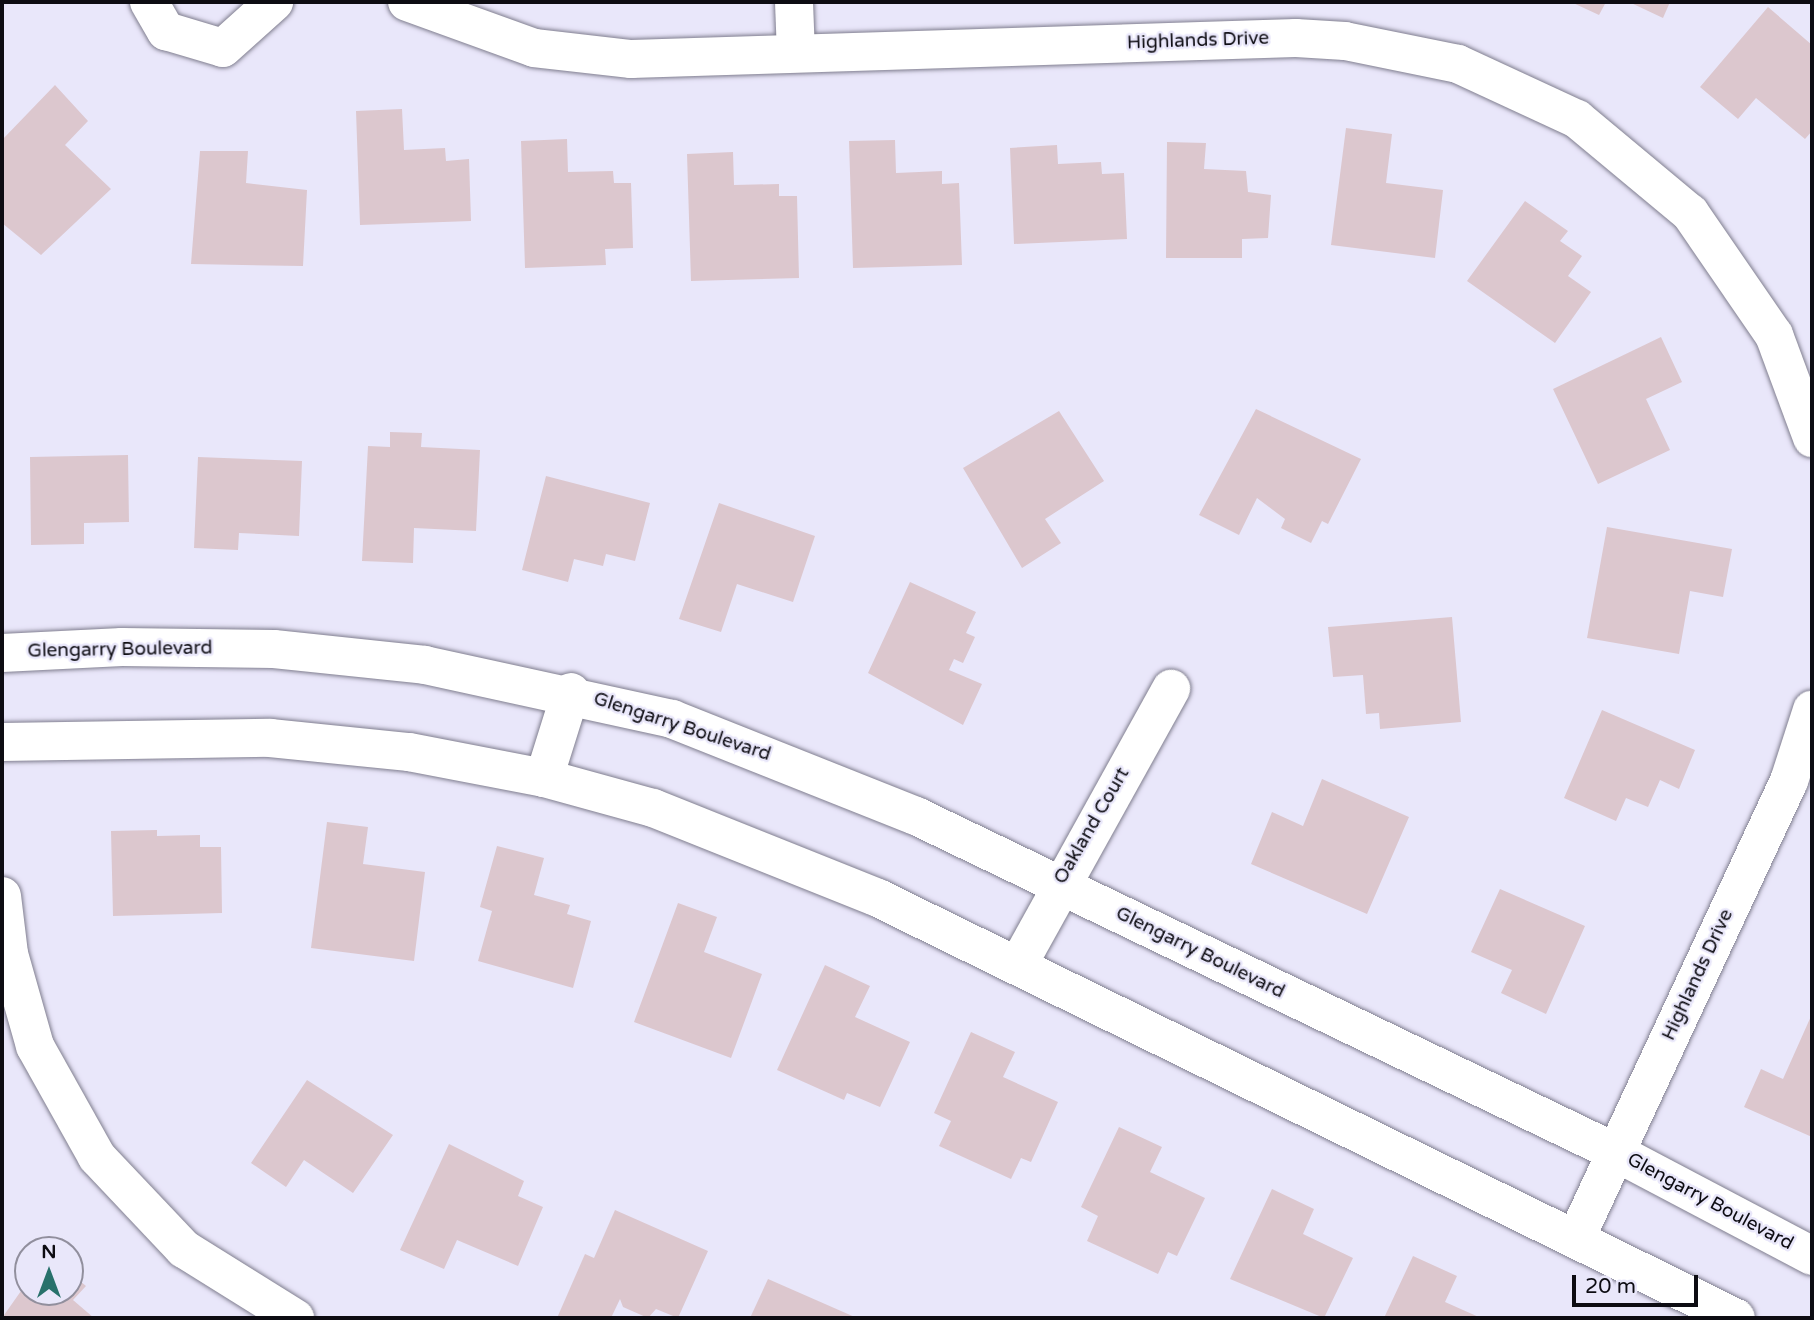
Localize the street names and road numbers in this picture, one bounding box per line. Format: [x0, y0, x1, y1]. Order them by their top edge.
street label: Highlands Drive [1127, 27, 1269, 55]
street label: Glengarry Boulevard [27, 637, 213, 663]
street label: Glengarry Boulevard [591, 688, 773, 766]
street label: Oakland Court [1049, 764, 1135, 888]
street label: Glengarry Boulevard [1112, 902, 1288, 1004]
street label: Highlands Drive [1658, 906, 1738, 1044]
street label: Glengarry Boulevard [1623, 1149, 1797, 1255]

